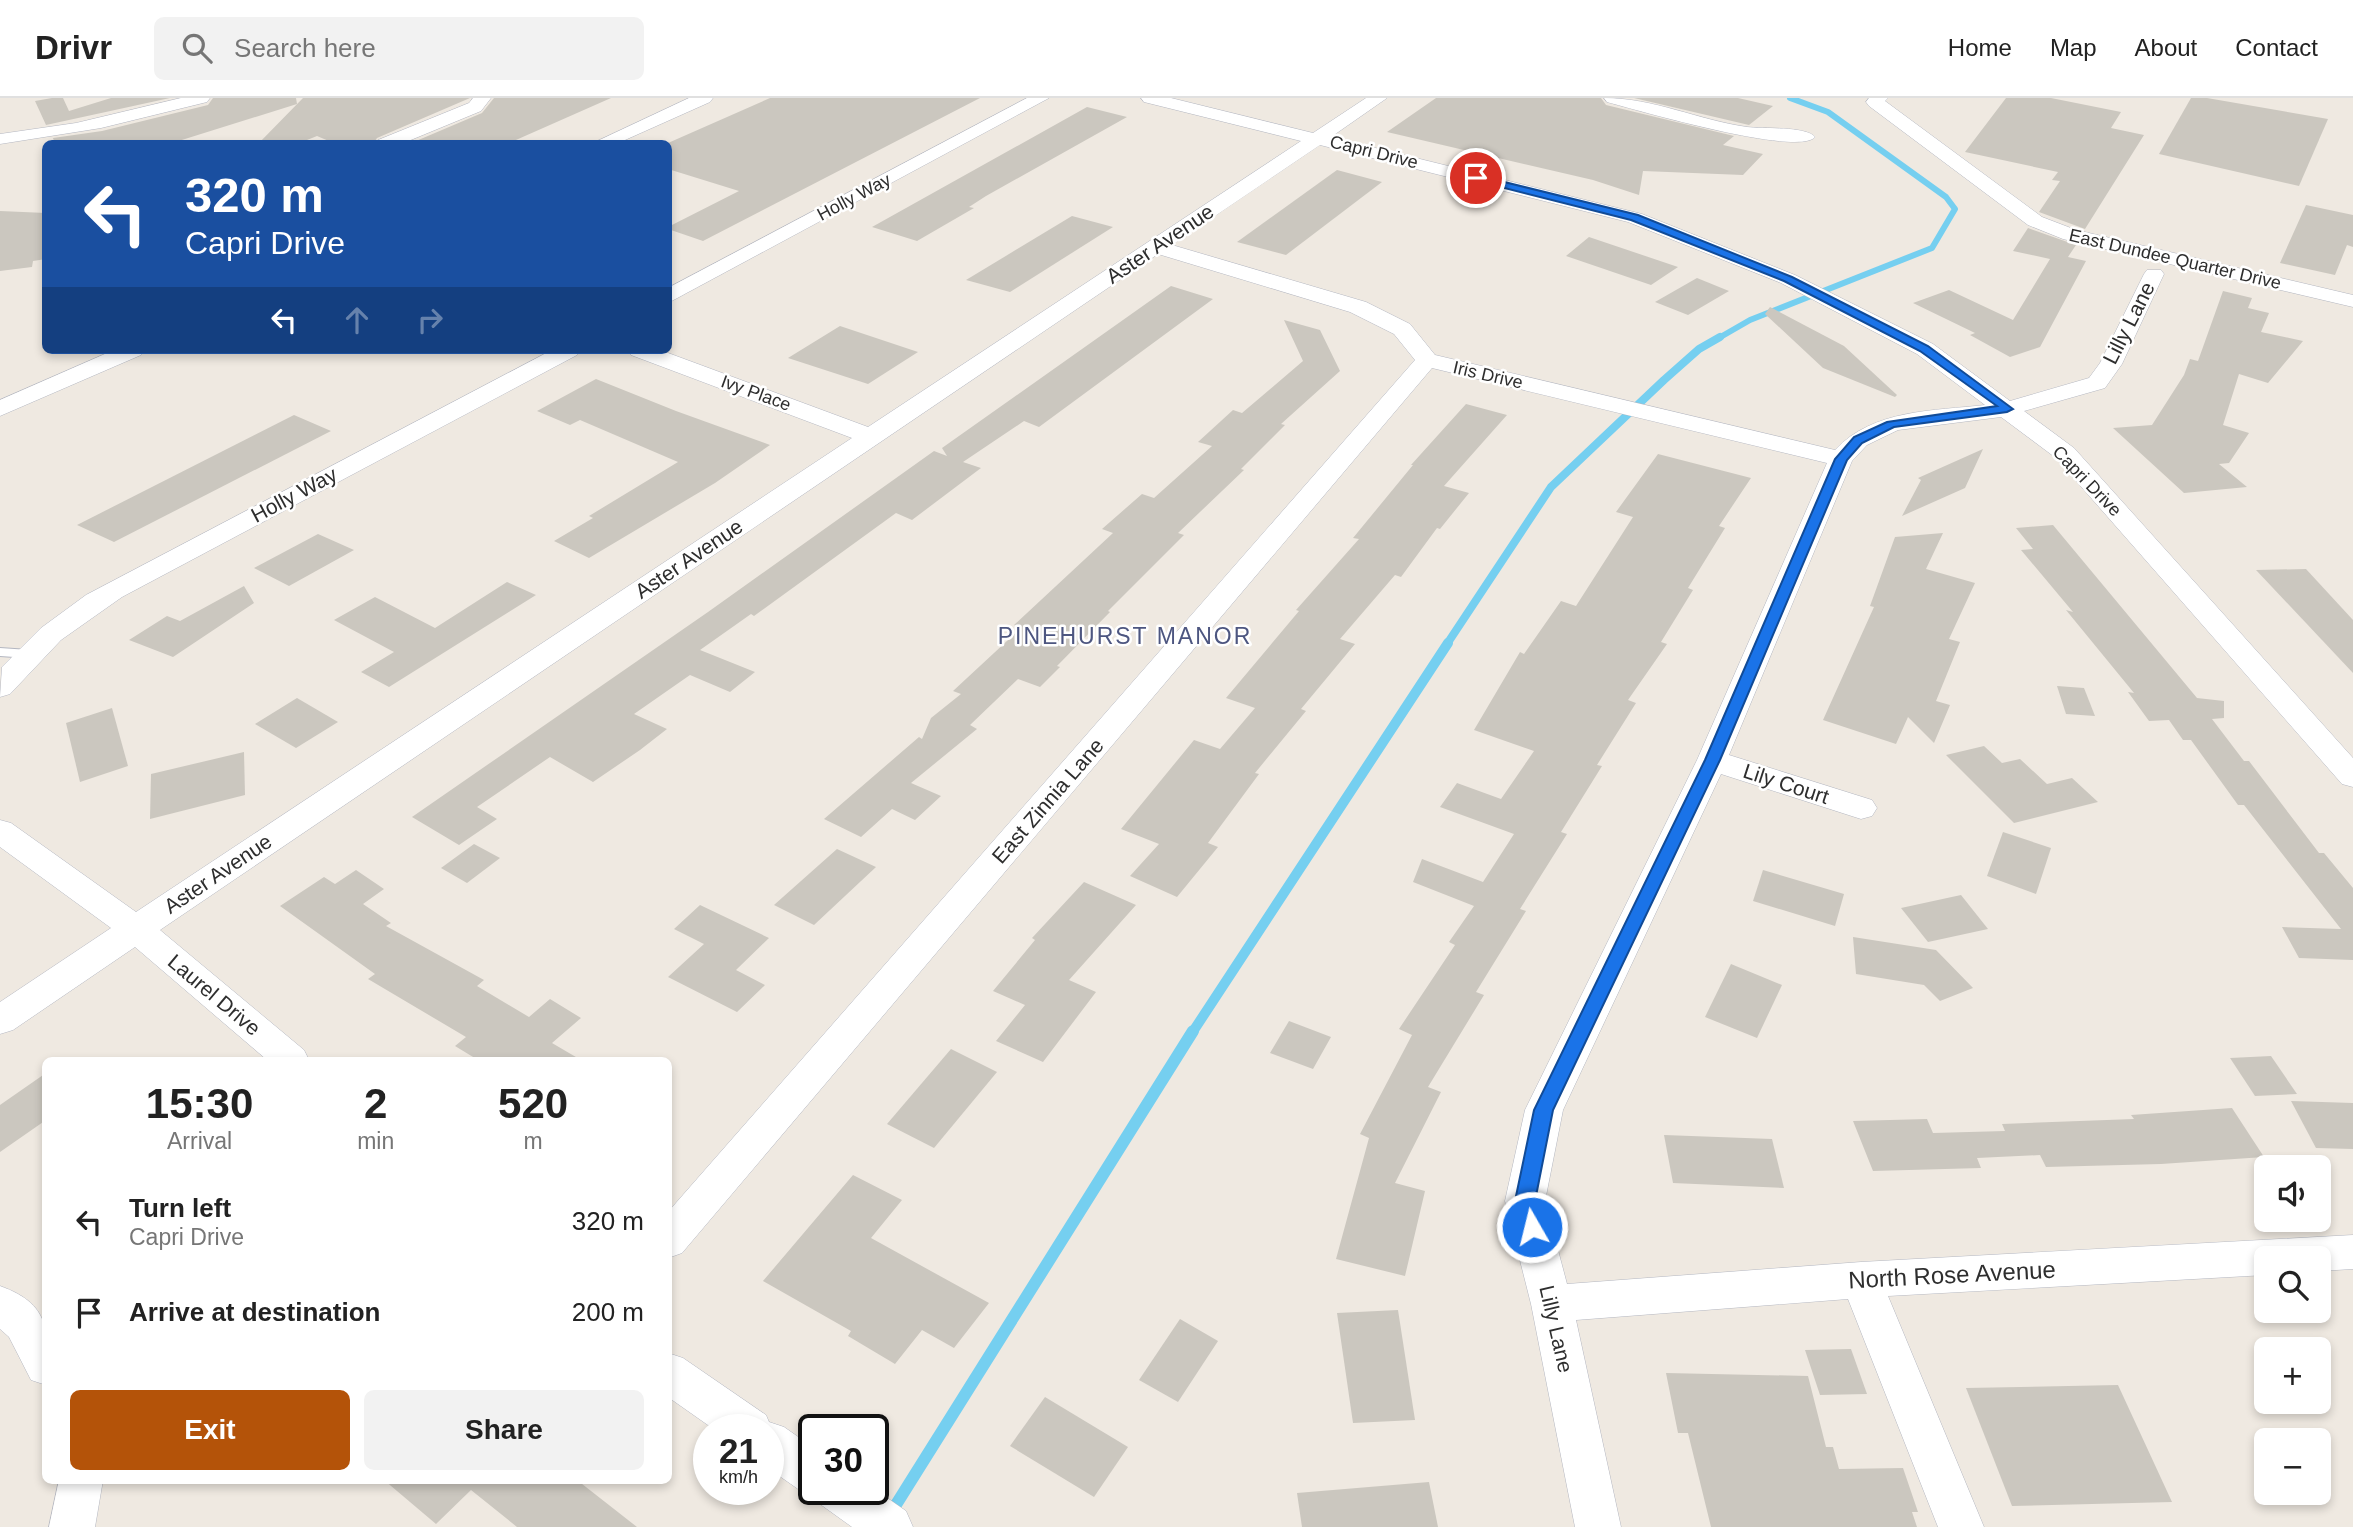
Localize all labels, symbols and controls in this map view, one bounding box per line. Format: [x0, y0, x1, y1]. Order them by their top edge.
search box [154, 17, 644, 80]
text: Drivr [35, 29, 112, 66]
icon: search [178, 29, 216, 67]
text: Search here [234, 33, 376, 63]
text: Home [1948, 34, 2012, 61]
text: Map [2050, 34, 2097, 61]
text: About [2135, 34, 2197, 61]
text: Contact [2235, 34, 2318, 61]
street label: Capri Drive [1328, 131, 1420, 173]
pin [1446, 148, 1506, 208]
icon: arrive [1457, 159, 1495, 197]
icon: left [70, 168, 161, 259]
text: 320 m [185, 168, 324, 222]
street label: Holly Way [814, 169, 894, 225]
street label: Aster Avenue [1102, 199, 1218, 288]
text: Capri Drive [185, 225, 345, 261]
street label: East Dundee Quarter Drive [2067, 225, 2283, 293]
street label: Lilly Lane [2098, 278, 2159, 368]
icon: left [265, 301, 303, 339]
icon: ahead [338, 301, 376, 339]
icon: right [411, 301, 449, 339]
street label: Iris Drive [1451, 357, 1525, 393]
street label: Ivy Place [718, 371, 794, 415]
street label: Capri Drive [2049, 442, 2125, 520]
street label: Holly Way [247, 462, 341, 527]
street label: Aster Avenue [631, 514, 747, 603]
district label: PINEHURST MANOR [998, 623, 1252, 649]
street label: East Zinnia Lane [987, 734, 1108, 868]
street label: Lily Court [1740, 759, 1832, 808]
street label: Aster Avenue [160, 829, 276, 918]
street label: Laurel Drive [164, 949, 265, 1040]
text: 15:30 [146, 1080, 253, 1127]
text: 2 [364, 1080, 387, 1127]
text: 520 [498, 1080, 568, 1127]
text: Arrival [167, 1128, 232, 1154]
text: min [357, 1128, 394, 1154]
text: m [524, 1128, 543, 1154]
map controls [2254, 1155, 2331, 1505]
button: sound [2254, 1155, 2331, 1232]
position arrow [1495, 1190, 1569, 1264]
text: Turn left [129, 1193, 231, 1223]
icon: left [70, 1203, 108, 1241]
text: 320 m [572, 1206, 644, 1236]
text: Capri Drive [129, 1224, 244, 1250]
button: search [2254, 1246, 2331, 1323]
street label: North Rose Avenue [1848, 1256, 2056, 1293]
street label: Lilly Lane [1535, 1283, 1578, 1375]
icon: arrive [70, 1294, 108, 1332]
text: Arrive at destination [129, 1297, 380, 1327]
text: 200 m [572, 1297, 644, 1327]
button: + [2254, 1337, 2331, 1414]
button: Exit [70, 1390, 350, 1470]
button: Share [364, 1390, 644, 1470]
speed limit sign: 30 [798, 1414, 889, 1505]
button: − [2254, 1428, 2331, 1505]
text: 21 [719, 1431, 758, 1470]
text: km/h [719, 1467, 758, 1487]

